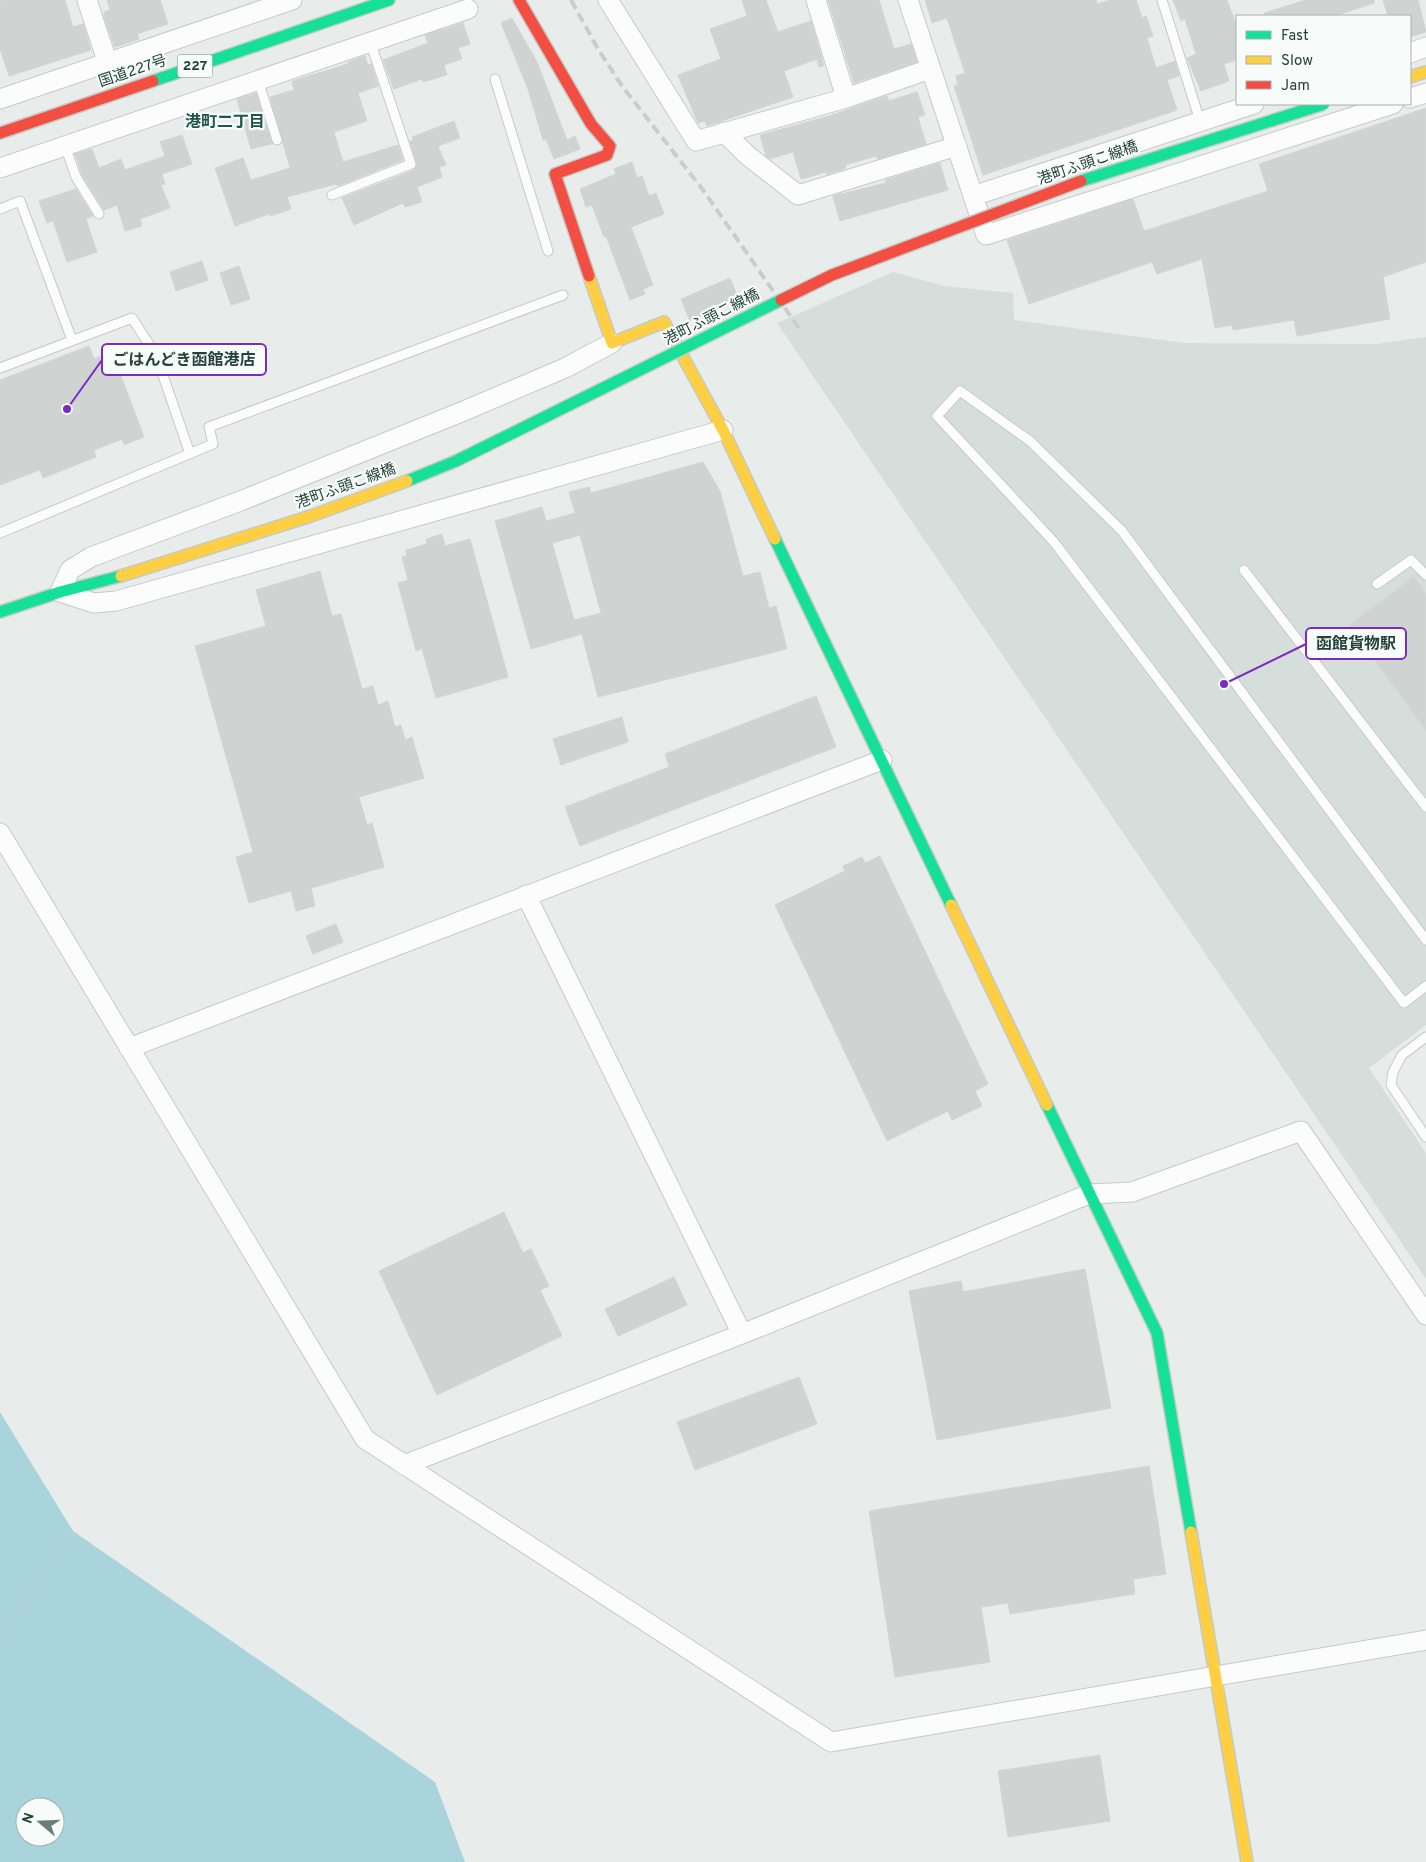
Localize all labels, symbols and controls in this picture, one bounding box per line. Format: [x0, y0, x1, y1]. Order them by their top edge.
legend [1236, 15, 1411, 105]
text: Fast [1281, 27, 1309, 46]
street label: 国道227号 [96, 51, 170, 93]
text: Slow [1281, 52, 1313, 71]
road number: 227 [178, 54, 212, 78]
text: Jam [1281, 77, 1310, 96]
district label: 港町二丁目 [185, 113, 265, 133]
street label: 港町ふ頭こ線橋 [1035, 138, 1141, 190]
street label: 港町ふ頭こ線橋 [661, 286, 763, 350]
callout: ごはんどき函館港店 [102, 344, 266, 375]
text: ごはんどき函館港店 [112, 351, 256, 371]
street label: 港町ふ頭こ線橋 [293, 460, 399, 514]
callout: 函館貨物駅 [1306, 628, 1406, 659]
text: 函館貨物駅 [1316, 634, 1396, 655]
north arrow [15, 1797, 65, 1847]
text: N [19, 1811, 39, 1826]

